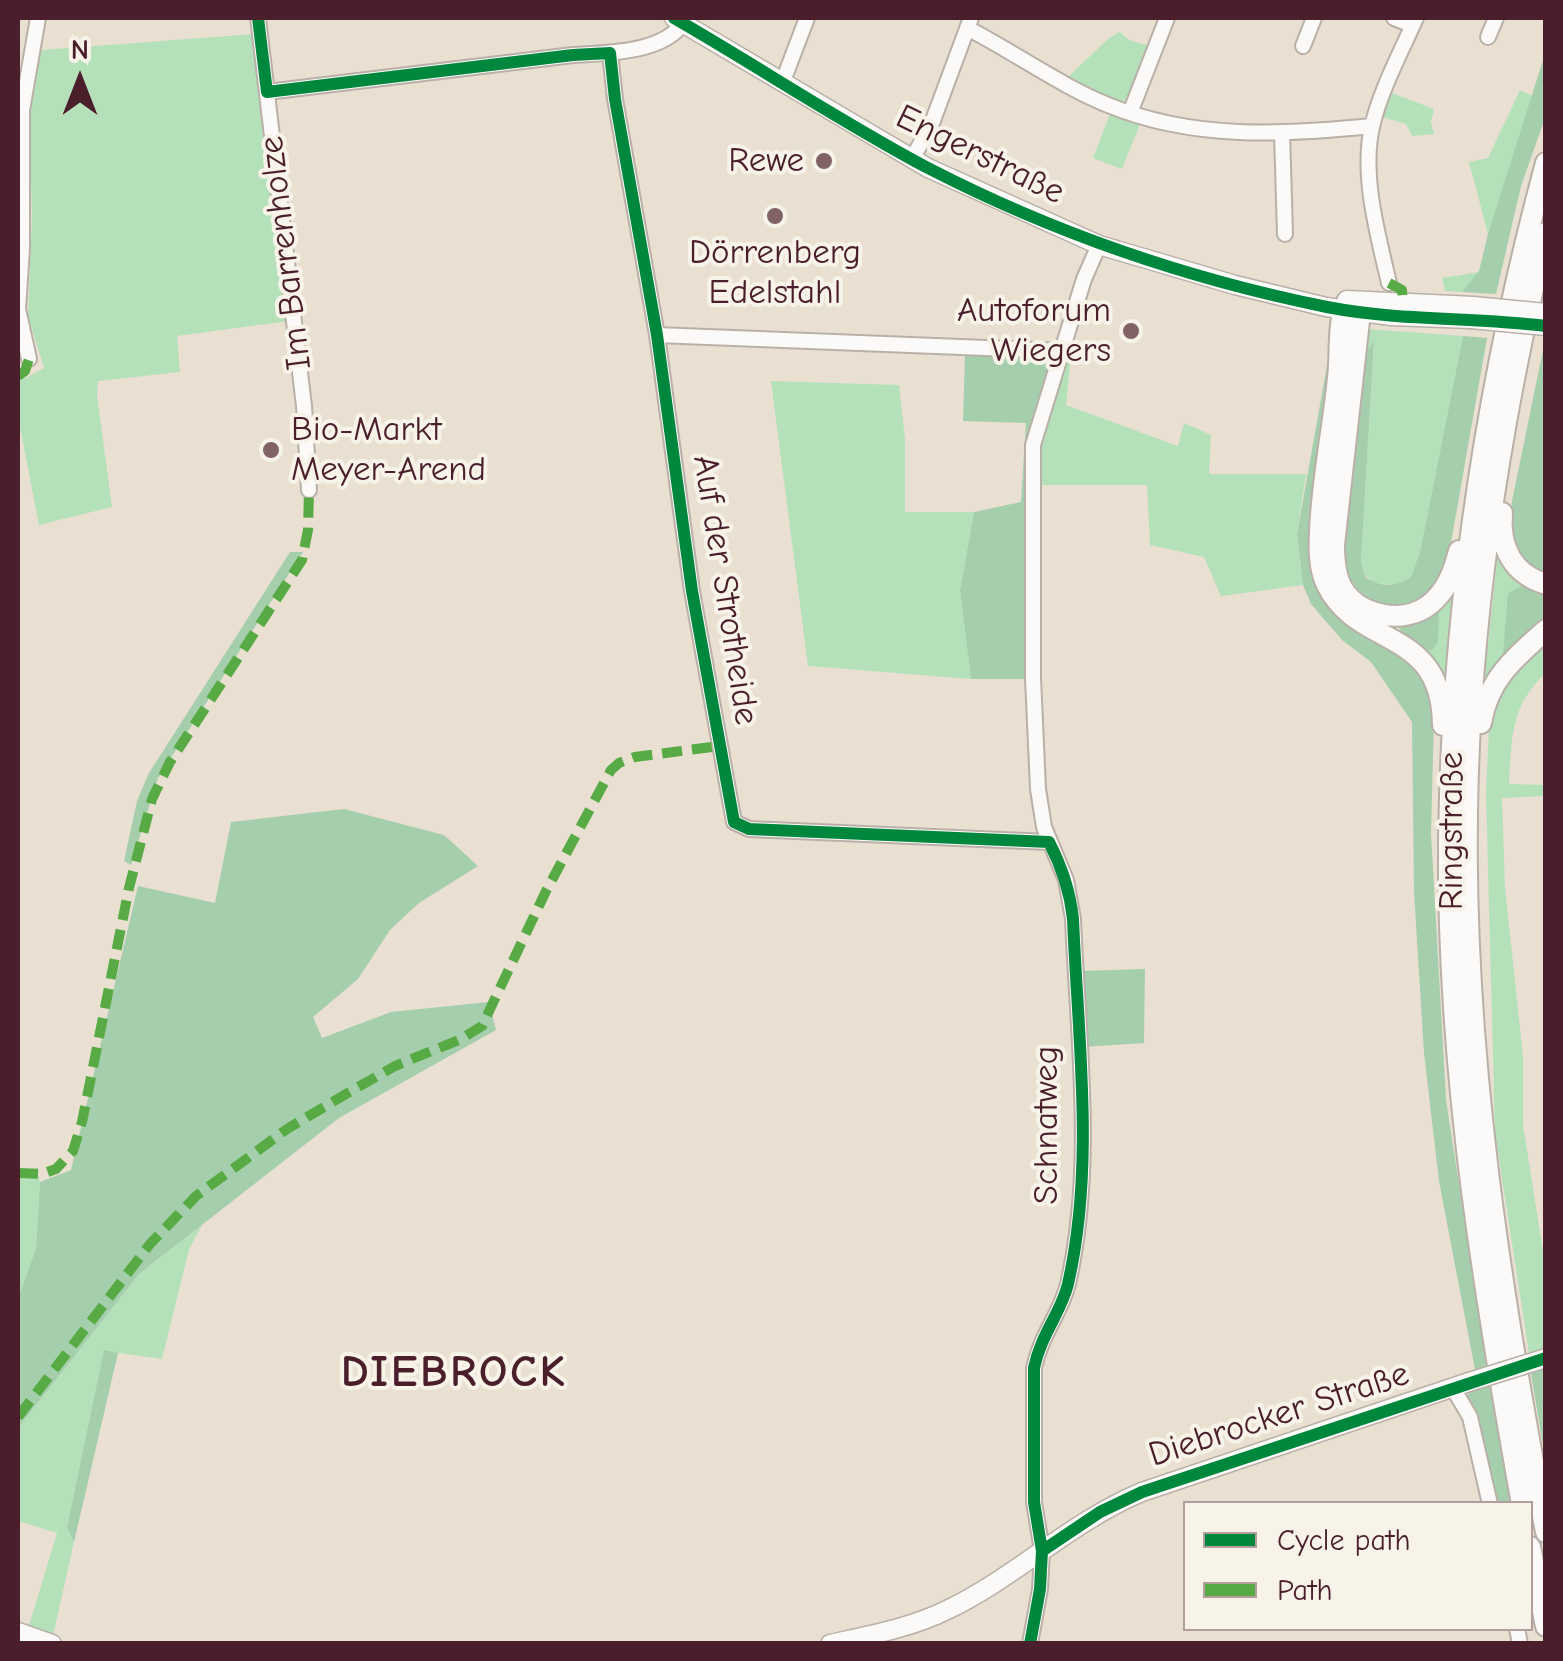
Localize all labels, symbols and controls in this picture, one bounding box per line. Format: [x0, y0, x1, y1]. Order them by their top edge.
north arrow [30, 30, 130, 130]
text: N [71, 34, 89, 66]
street label: Engerstraße [889, 96, 1071, 214]
street label: Im Barrenholze [251, 134, 321, 372]
place label: Rewe [728, 140, 804, 182]
marker: Rewe [813, 150, 835, 172]
marker: Dörrenberg Edelstahl [764, 205, 786, 227]
place label: Dörrenberg Edelstahl [689, 232, 861, 314]
place label: Autoforum Wiegers [957, 290, 1111, 372]
marker: Autoforum Wiegers [1120, 320, 1142, 342]
place label: Bio-Markt Meyer-Arend [291, 409, 486, 491]
marker: Bio-Markt Meyer-Arend [260, 439, 282, 461]
street label: Auf der Strotheide [683, 452, 767, 728]
street label: Ringstraße [1431, 752, 1473, 910]
street label: Schnatweg [1026, 1046, 1068, 1204]
district label: DIEBROCK [341, 1346, 567, 1400]
street label: Diebrocker Straße [1144, 1353, 1414, 1477]
legend [1183, 1501, 1533, 1631]
text: Cycle path [1277, 1523, 1411, 1558]
text: Path [1277, 1573, 1333, 1608]

